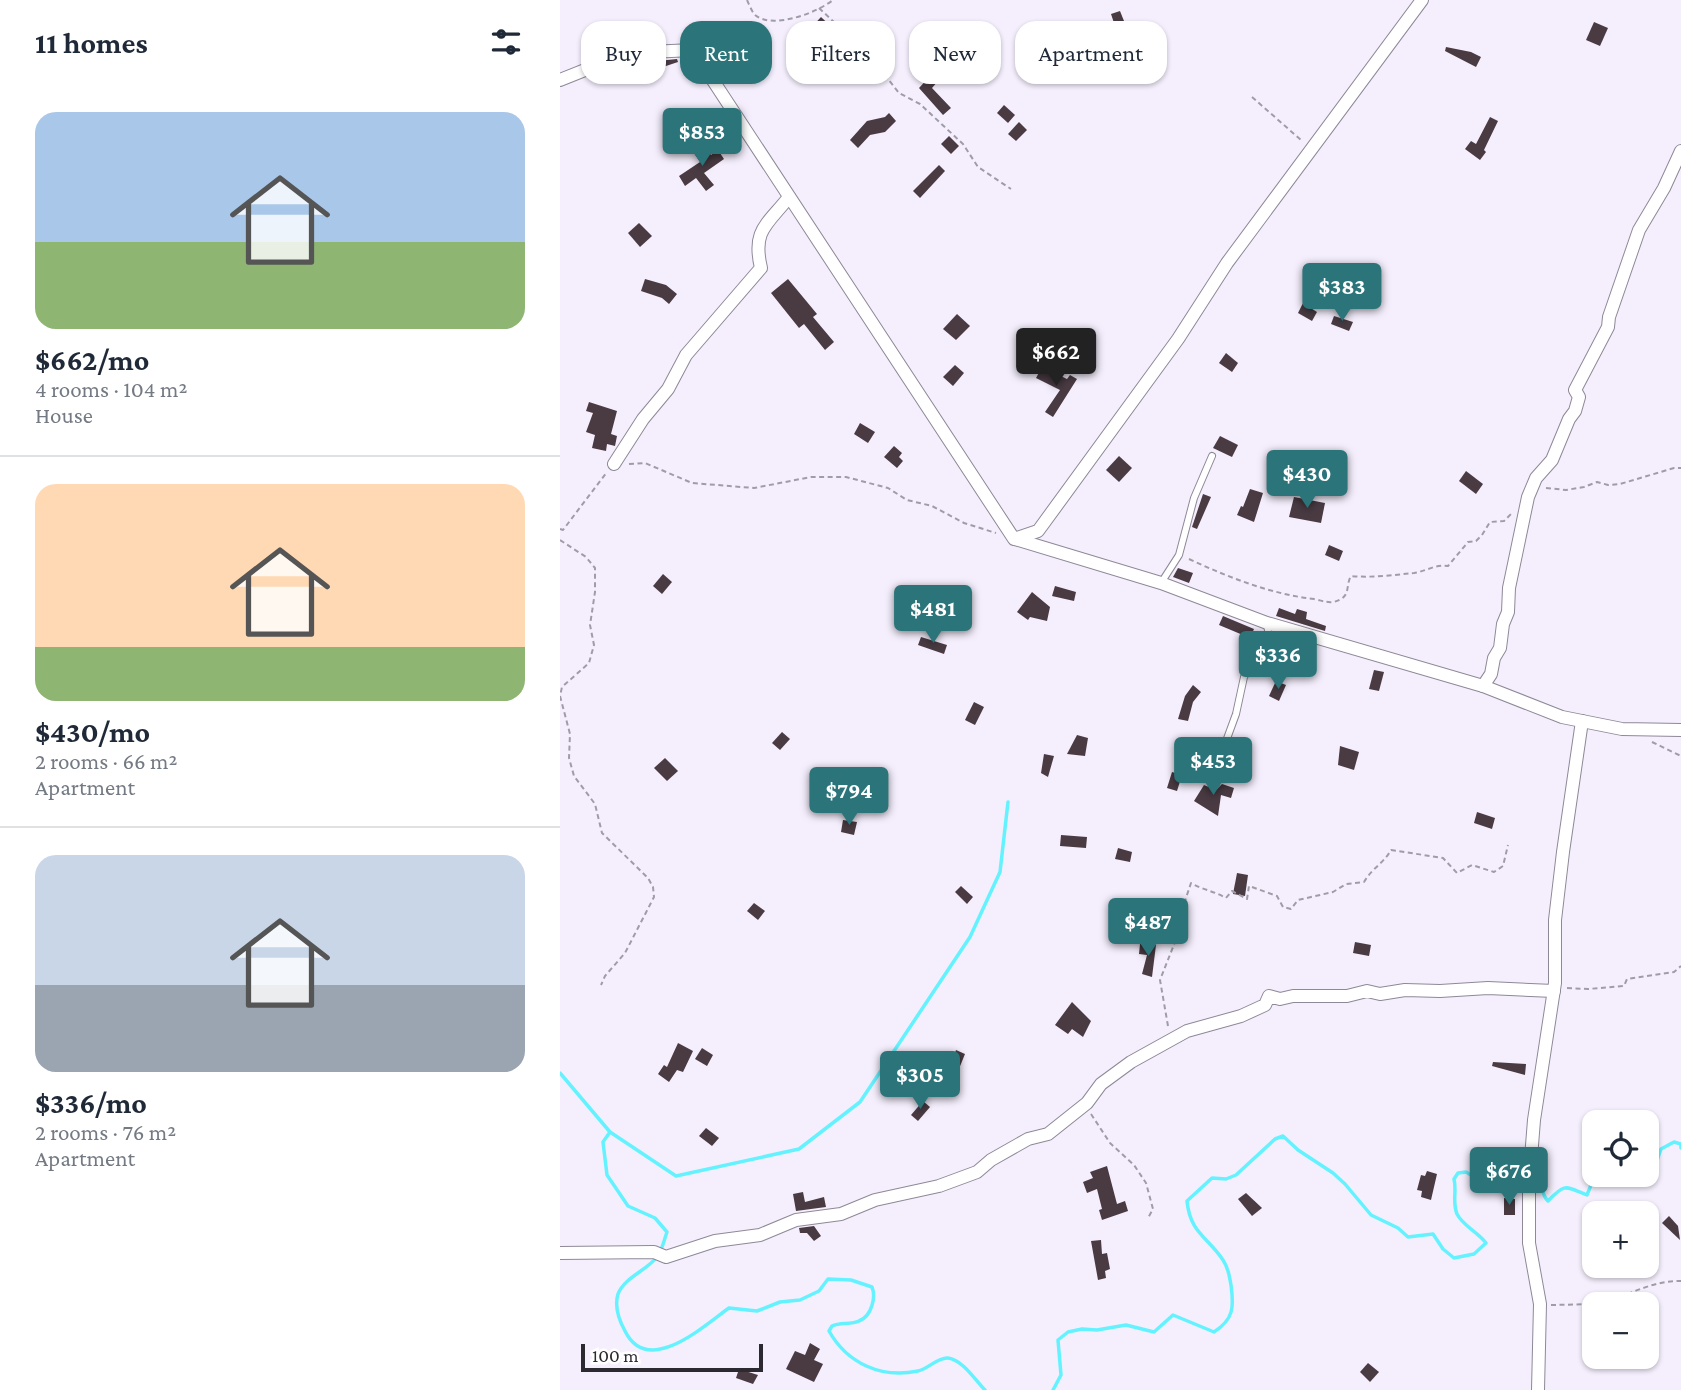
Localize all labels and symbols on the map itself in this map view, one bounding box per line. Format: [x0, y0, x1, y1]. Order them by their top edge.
pin: $853 [661, 108, 743, 168]
pin: $383 [1301, 264, 1383, 323]
pin: $662 [1015, 328, 1097, 388]
pin: $430 [1266, 450, 1348, 510]
pin: $481 [892, 586, 974, 645]
pin: $336 [1237, 632, 1319, 691]
pin: $453 [1172, 738, 1254, 797]
pin: $794 [808, 768, 890, 827]
pin: $487 [1107, 898, 1189, 958]
pin: $305 [879, 1052, 961, 1111]
pin: $676 [1468, 1148, 1550, 1207]
scale bar [581, 1341, 763, 1373]

